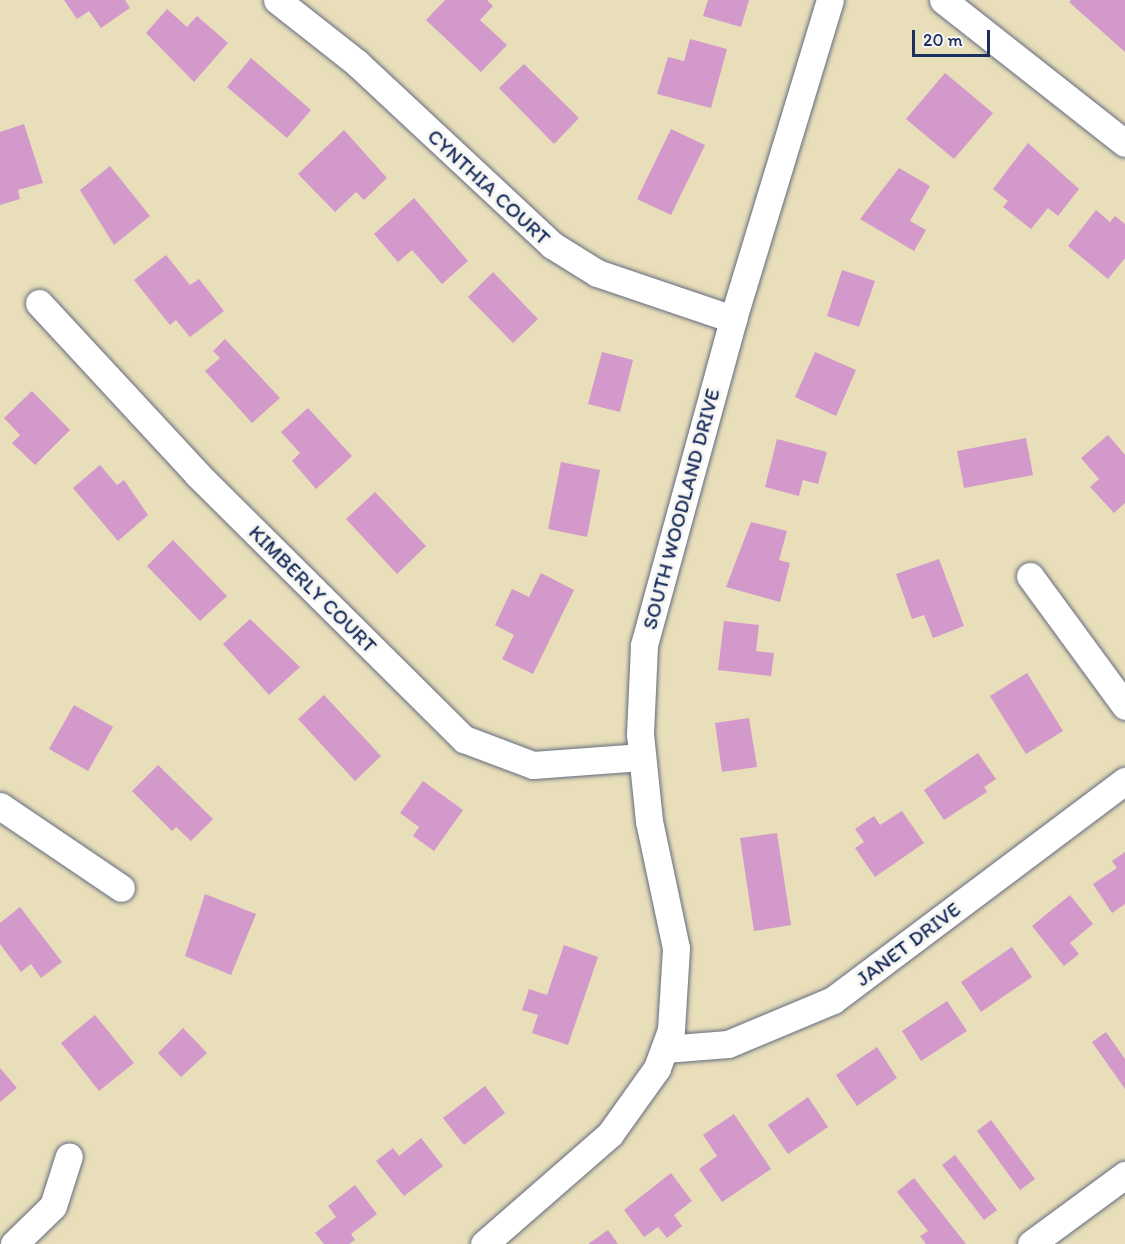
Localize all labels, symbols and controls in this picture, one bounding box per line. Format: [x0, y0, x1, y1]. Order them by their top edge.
scale bar [915, 18, 993, 56]
text: 20 m [923, 29, 963, 51]
street label: CYNTHIA COURT [422, 123, 556, 251]
street label: SOUTH WOODLAND DRIVE [637, 386, 725, 632]
street label: KIMBERLY COURT [244, 520, 382, 658]
street label: JANET DRIVE [851, 896, 965, 992]

